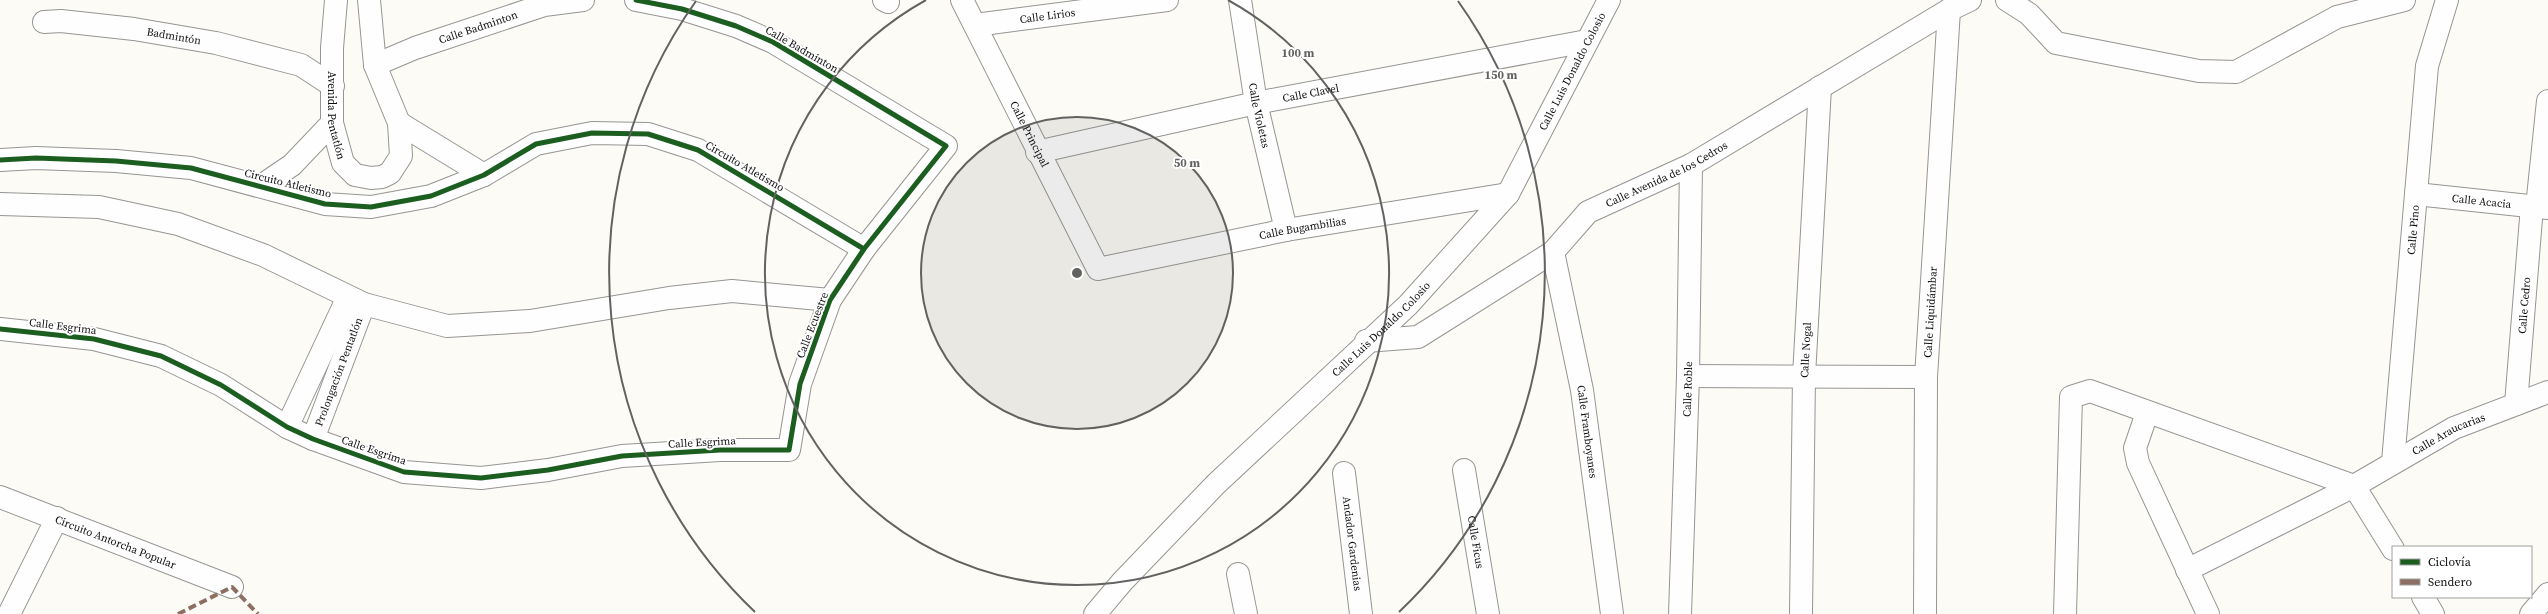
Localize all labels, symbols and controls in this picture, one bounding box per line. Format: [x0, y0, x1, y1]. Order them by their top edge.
street label: Calle Lirios [1019, 5, 1076, 27]
street label: Calle Badminton [437, 7, 520, 48]
street label: Calle Luis Donaldo Colosio [1535, 10, 1609, 133]
street label: Calle Badminton [762, 22, 841, 77]
street label: Badmintón [146, 24, 203, 48]
text: 100 m [1282, 45, 1315, 61]
text: 150 m [1485, 67, 1518, 83]
street label: Avenida Pentatlón [324, 71, 349, 162]
street label: Calle Clavel [1281, 81, 1340, 106]
street label: Calle Violetas [1245, 82, 1273, 150]
street label: Calle Principal [1006, 99, 1052, 170]
street label: Circuito Atletismo [702, 138, 787, 195]
street label: Calle Avenida de los Cedros [1603, 138, 1731, 211]
text: 50 m [1174, 155, 1200, 171]
street label: Circuito Atletismo [243, 165, 333, 202]
street label: Calle Acacia [2451, 191, 2512, 212]
street label: Calle Pino [2404, 204, 2423, 255]
street label: Calle Bugambilias [1258, 213, 1347, 243]
centre of rings [1070, 266, 1084, 280]
street label: Calle Liquidámbar [1920, 266, 1941, 358]
street label: Calle Cedro [2515, 276, 2534, 334]
street label: Calle Luis Donaldo Colosio [1329, 278, 1434, 380]
street label: Calle Ecuestre [793, 290, 832, 360]
street label: Calle Esgrima [28, 315, 98, 338]
street label: Prolongación Pentatlón [312, 315, 366, 428]
street label: Calle Nogal [1797, 322, 1815, 378]
street label: Calle Roble [1680, 361, 1696, 417]
street label: Calle Framboyanes [1573, 384, 1601, 479]
street label: Calle Araucarias [2409, 410, 2488, 459]
street label: Calle Esgrima [339, 432, 409, 469]
street label: Calle Esgrima [668, 433, 737, 452]
street label: Andador Gardenias [1339, 495, 1365, 592]
street label: Circuito Antorcha Popular [53, 512, 178, 573]
street label: Calle Ficus [1464, 515, 1487, 570]
legend [2392, 546, 2532, 598]
text: Ciclovía [2428, 554, 2472, 570]
text: Sendero [2428, 574, 2472, 590]

